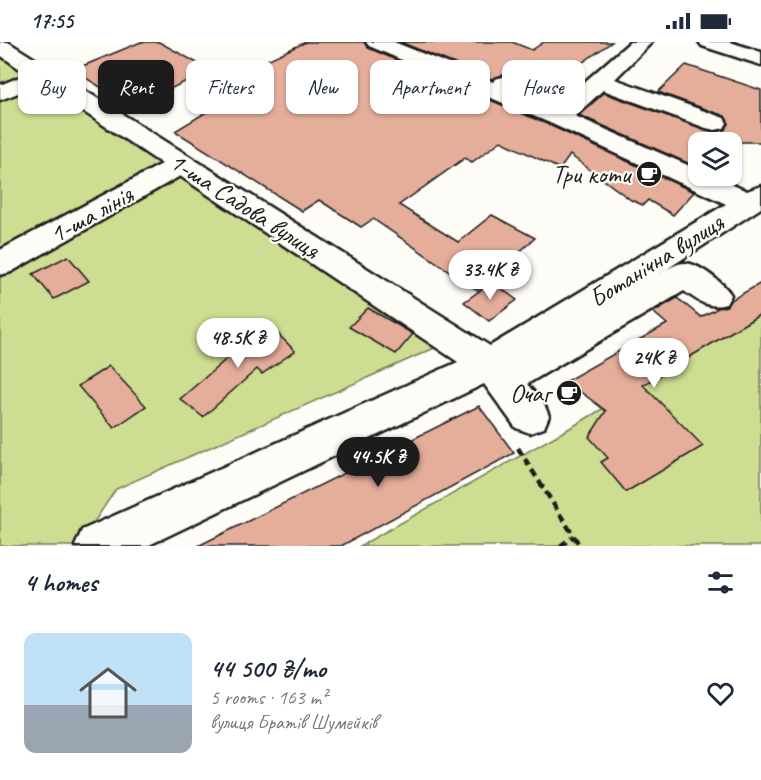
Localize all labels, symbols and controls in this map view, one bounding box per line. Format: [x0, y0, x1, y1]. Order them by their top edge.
text: 17:55 [30, 7, 73, 35]
chip: Buy [18, 60, 86, 114]
chip: Rent [98, 60, 174, 114]
chip: Filters [186, 60, 274, 114]
chip: New [286, 60, 358, 114]
chip: Apartment [370, 60, 490, 114]
chip: House [502, 60, 585, 114]
map controls [688, 132, 742, 186]
button: layers [688, 132, 742, 186]
street label: 1-ша Садова вулиця [163, 145, 327, 267]
place label: Три коти [552, 158, 633, 191]
cafe icon: Три коти [634, 159, 664, 189]
street label: 1-ша лінія [44, 177, 140, 251]
street label: Ботанічна вулиця [583, 205, 731, 315]
pin: 33.4K ₴ [435, 250, 545, 301]
text: 33.4K ₴ [462, 257, 518, 282]
pin: 48.5K ₴ [183, 318, 293, 369]
text: 48.5K ₴ [211, 325, 265, 350]
pin: 24K ₴ [612, 338, 696, 389]
text: 24K ₴ [633, 345, 675, 370]
place label: Очаг [510, 377, 554, 410]
cafe icon: Очаг [554, 378, 584, 408]
pin: 44.5K ₴ [323, 437, 433, 488]
text: 44.5K ₴ [351, 444, 405, 469]
text: 4 homes [24, 566, 97, 599]
icon: filters [704, 566, 737, 599]
text: 44 500 ₴/mo [210, 652, 326, 685]
icon: home [72, 657, 144, 729]
icon: heart [704, 677, 737, 710]
text: 5 rooms · 163 m² [210, 685, 327, 710]
text: вулиця Братів Шумейків [210, 710, 377, 735]

